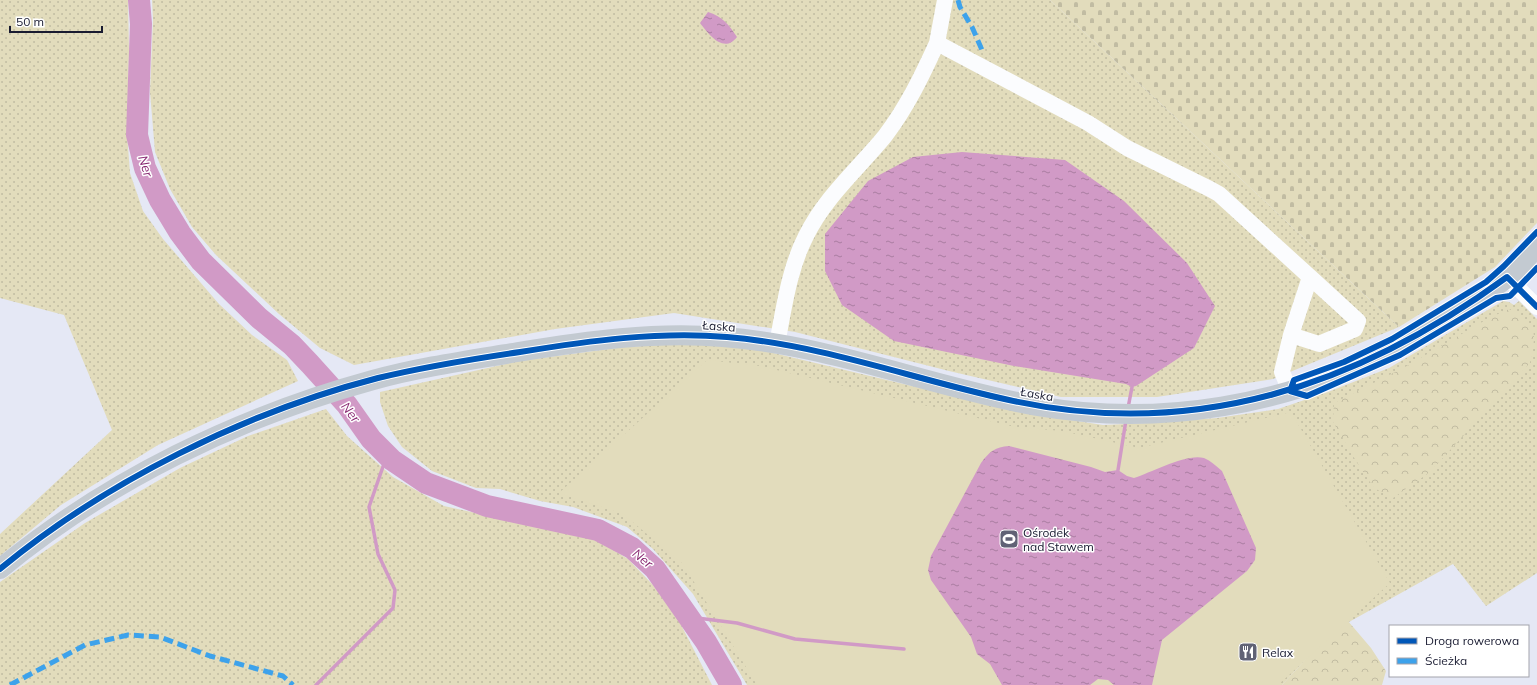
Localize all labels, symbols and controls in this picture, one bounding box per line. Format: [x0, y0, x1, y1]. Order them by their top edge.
scale bar [10, 8, 102, 34]
text: 50 m [16, 14, 44, 29]
water label: Ner [135, 153, 157, 180]
street label: Łaska [701, 317, 736, 335]
street label: Łaska [1018, 384, 1055, 404]
water label: Ner [338, 399, 365, 426]
place label: Ośrodek nad Stawem [1023, 525, 1094, 554]
sports icon: Ośrodek nad Stawem [998, 528, 1020, 550]
water label: Ner [630, 545, 657, 572]
legend [1389, 625, 1529, 677]
text: Droga rowerowa [1425, 633, 1519, 648]
restaurant icon: Relax [1237, 641, 1259, 663]
place label: Relax [1262, 645, 1294, 660]
text: Ścieżka [1425, 653, 1467, 668]

